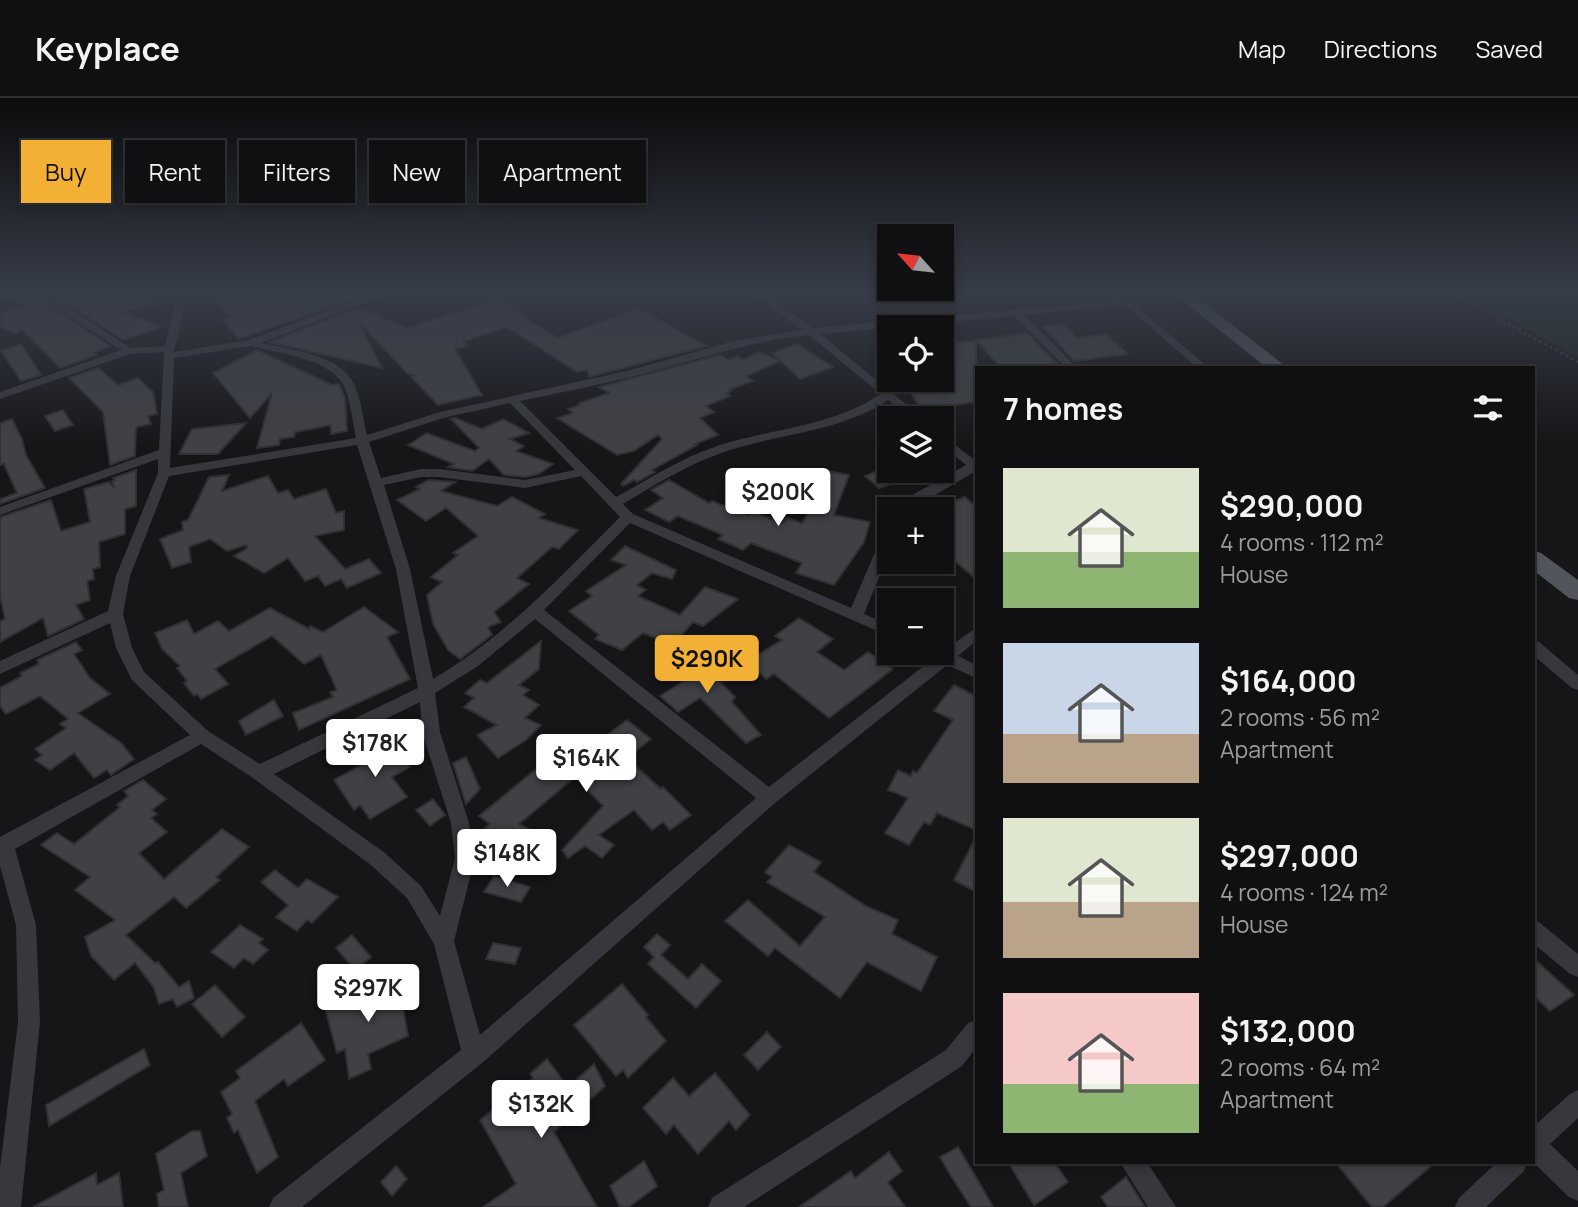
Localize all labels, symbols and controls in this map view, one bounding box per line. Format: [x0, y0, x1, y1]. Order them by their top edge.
text: Keyplace [35, 26, 180, 71]
text: Map [1238, 32, 1286, 65]
text: Directions [1324, 32, 1437, 65]
text: Saved [1475, 32, 1543, 65]
chip: Buy [21, 140, 111, 203]
chip: Rent [125, 140, 225, 203]
chip: Filters [239, 140, 355, 203]
chip: New [369, 140, 465, 203]
chip: Apartment [479, 140, 646, 203]
north arrow [877, 224, 954, 301]
map controls [877, 224, 954, 665]
button: locate [877, 315, 954, 392]
text: 7 homes [1003, 388, 1123, 429]
icon: filters [1469, 389, 1507, 427]
button: layers [877, 406, 954, 483]
pin: $200K [729, 468, 827, 528]
text: $200K [741, 475, 815, 507]
text: $290,000 [1220, 485, 1363, 526]
icon: home [1059, 496, 1143, 580]
button: + [877, 497, 954, 574]
text: 4 rooms · 112 m² [1220, 526, 1384, 558]
text: House [1220, 558, 1289, 590]
button: − [877, 588, 954, 665]
pin: $290K [658, 636, 756, 695]
text: $290K [671, 642, 743, 674]
text: $164,000 [1220, 660, 1357, 701]
icon: home [1059, 671, 1143, 755]
text: 2 rooms · 56 m² [1220, 701, 1380, 733]
pin: $178K [326, 720, 424, 779]
text: $178K [342, 726, 408, 758]
text: Apartment [1220, 733, 1334, 765]
pin: $164K [537, 734, 635, 794]
text: $164K [552, 741, 620, 773]
pin: $148K [458, 830, 556, 889]
text: $297,000 [1220, 835, 1359, 876]
text: $148K [473, 836, 541, 868]
icon: home [1059, 846, 1143, 930]
text: 4 rooms · 124 m² [1220, 876, 1388, 908]
text: House [1220, 908, 1289, 940]
pin: $297K [319, 964, 417, 1024]
text: $297K [333, 971, 403, 1003]
text: $132,000 [1220, 1010, 1356, 1051]
icon: home [1059, 1021, 1143, 1105]
text: 2 rooms · 64 m² [1220, 1051, 1380, 1083]
pin: $132K [492, 1080, 590, 1140]
text: Apartment [1220, 1083, 1334, 1115]
text: $132K [508, 1087, 574, 1119]

